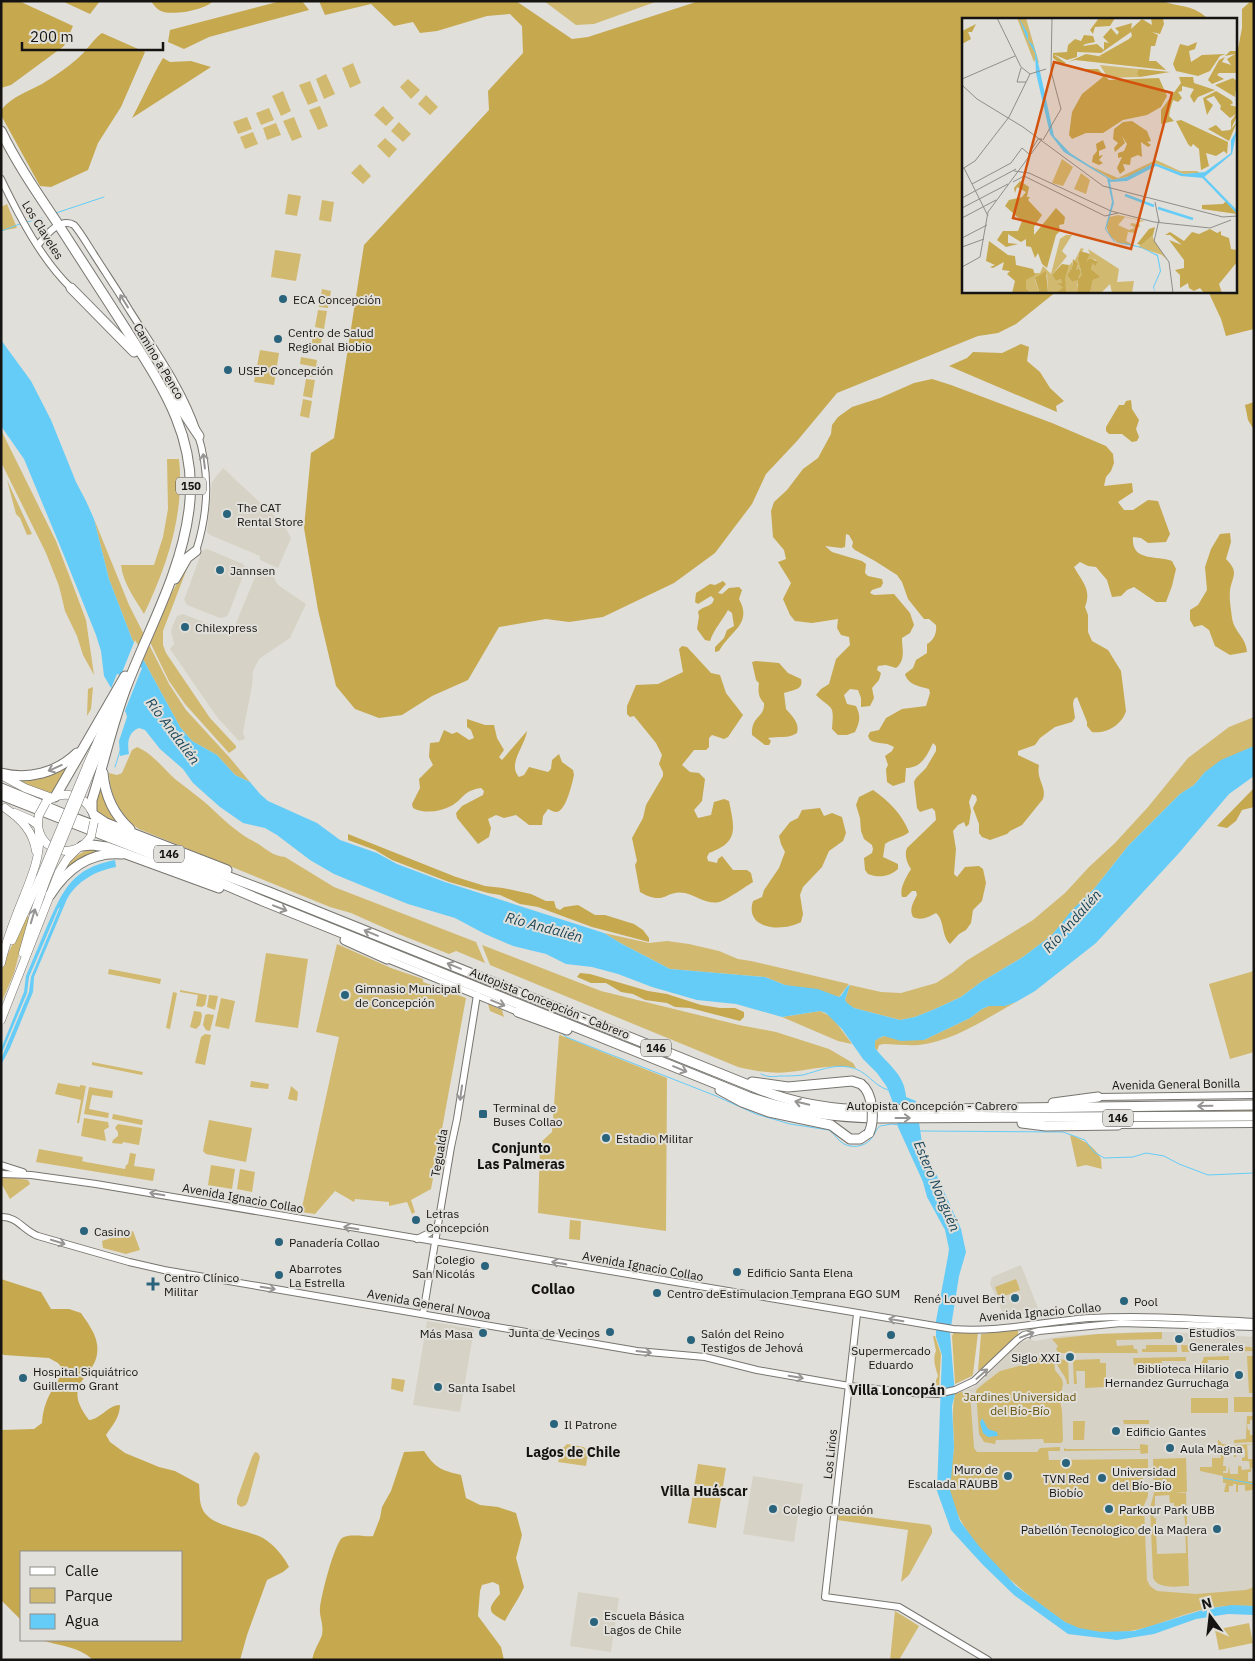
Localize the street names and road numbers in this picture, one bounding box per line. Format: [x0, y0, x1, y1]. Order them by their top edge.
street label: Los Claveles [19, 198, 67, 262]
street label: Camino a Penco [130, 320, 188, 402]
road number: 150 [176, 478, 206, 494]
road number: 146 [154, 846, 184, 862]
street label: Autopista Concepción - Cabrero [468, 964, 632, 1042]
road number: 146 [641, 1040, 671, 1056]
street label: Avenida General Bonilla [1112, 1075, 1241, 1093]
street label: Autopista Concepción - Cabrero [847, 1098, 1018, 1113]
road number: 146 [1103, 1110, 1133, 1126]
street label: Tegualda [427, 1127, 451, 1178]
street label: Avenida Ignacio Collao [181, 1180, 305, 1216]
street label: Avenida Ignacio Collao [581, 1248, 705, 1284]
street label: Avenida General Novoa [366, 1286, 492, 1322]
street label: Avenida Ignacio Collao [978, 1299, 1102, 1325]
street label: Los Lirios [820, 1428, 840, 1480]

